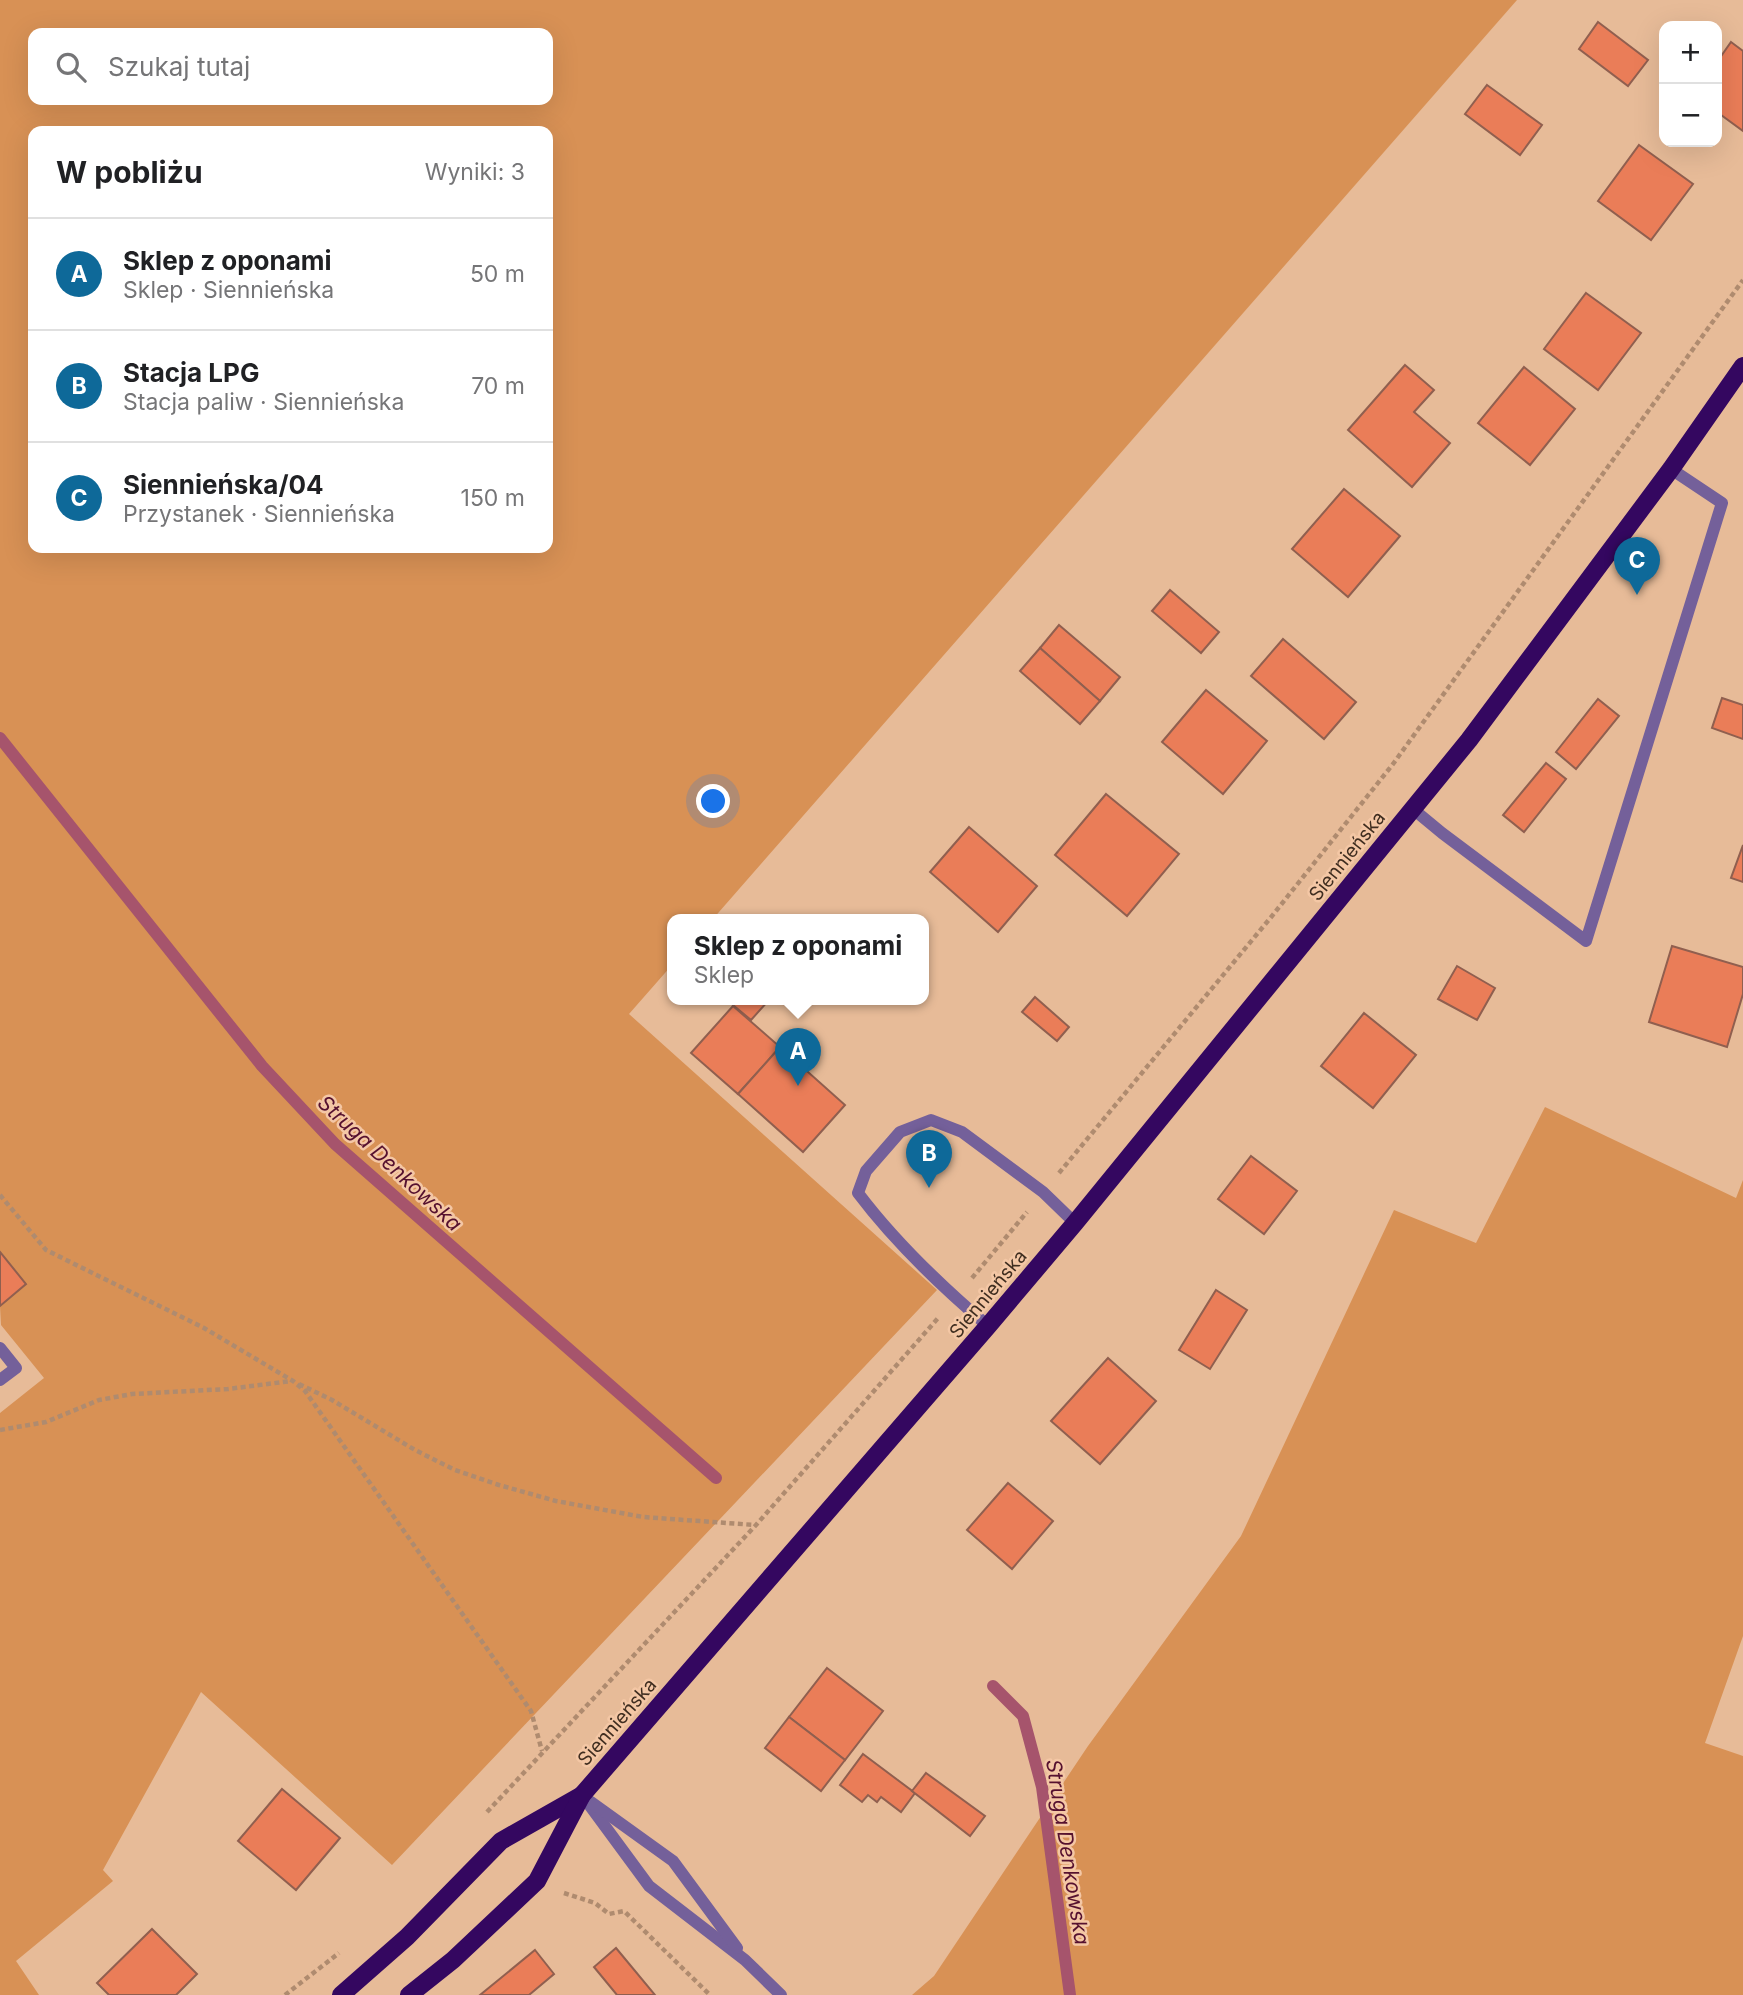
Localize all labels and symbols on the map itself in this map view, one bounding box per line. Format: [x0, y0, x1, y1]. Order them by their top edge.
pin: C [1614, 537, 1660, 595]
your location [696, 784, 730, 818]
street label: Siennieńska [1304, 807, 1390, 905]
pin: A [775, 1028, 821, 1086]
water label: Struga Denkowska [313, 1090, 467, 1236]
pin: B [906, 1130, 952, 1188]
street label: Siennieńska [944, 1245, 1032, 1343]
street label: Siennieńska [573, 1674, 661, 1770]
water label: Struga Denkowska [1041, 1757, 1095, 1947]

